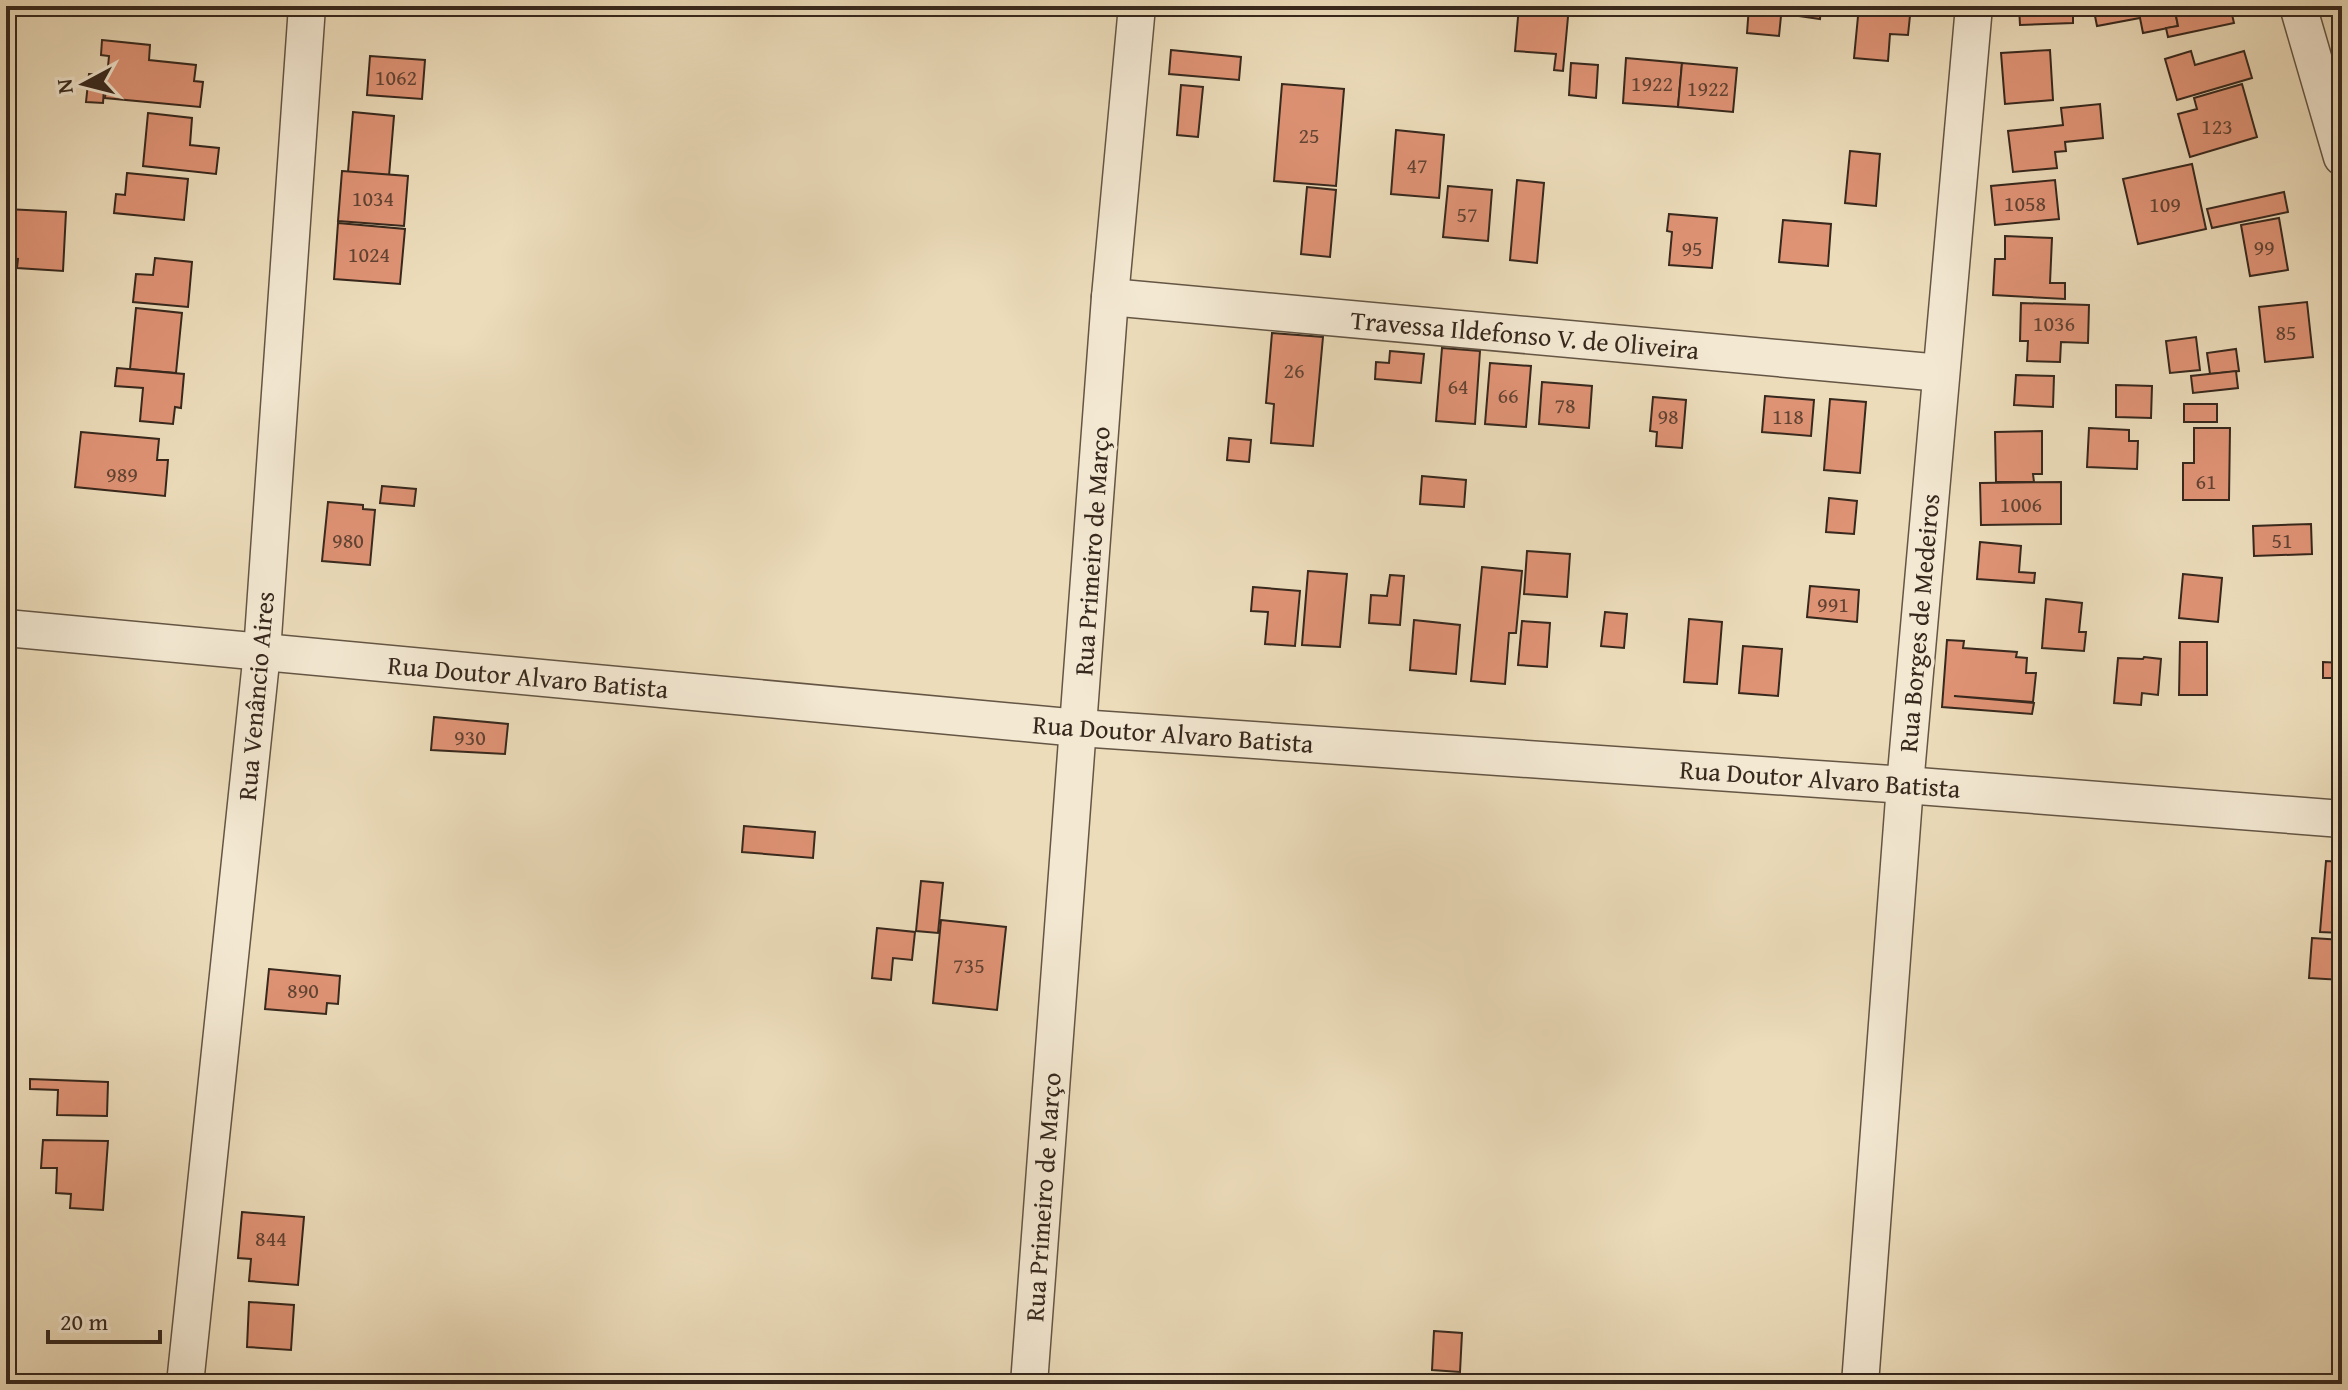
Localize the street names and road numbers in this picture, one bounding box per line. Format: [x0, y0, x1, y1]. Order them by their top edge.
street label: Travessa Ildefonso V. de Oliveira [1349, 300, 1702, 369]
street label: Rua Primeiro de Março [1063, 425, 1120, 677]
street label: Rua Borges de Medeiros [1888, 492, 1949, 754]
street label: Rua Venâncio Aires [227, 590, 284, 802]
street label: Rua Doutor Alvaro Batista [386, 645, 671, 708]
street label: Rua Doutor Alvaro Batista [1031, 704, 1315, 763]
street label: Rua Doutor Alvaro Batista [1678, 749, 1962, 808]
street label: Rua Primeiro de Março [1014, 1071, 1071, 1323]

